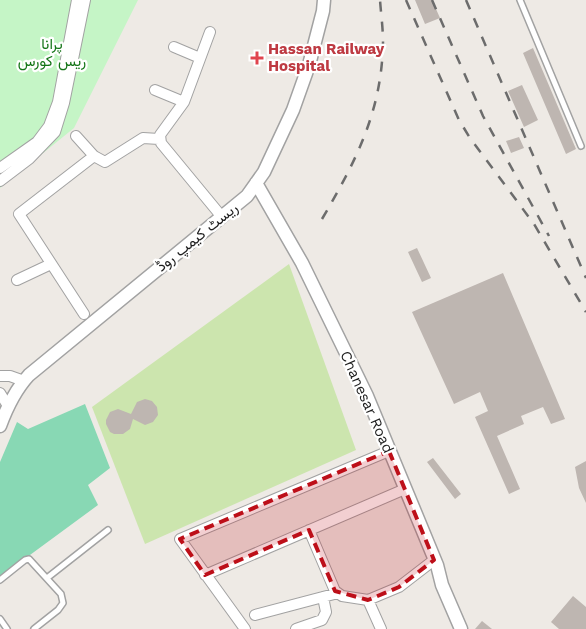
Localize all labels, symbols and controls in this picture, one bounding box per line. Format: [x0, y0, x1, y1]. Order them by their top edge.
park label: پرانا ریس کورس [18, 35, 86, 71]
place label: Hassan Railway Hospital [268, 40, 385, 75]
marker: Hassan Railway Hospital [250, 51, 264, 65]
street label: ریسٹ کیمپ روڈ [152, 199, 242, 276]
street label: Chanesar Road [336, 348, 398, 456]

